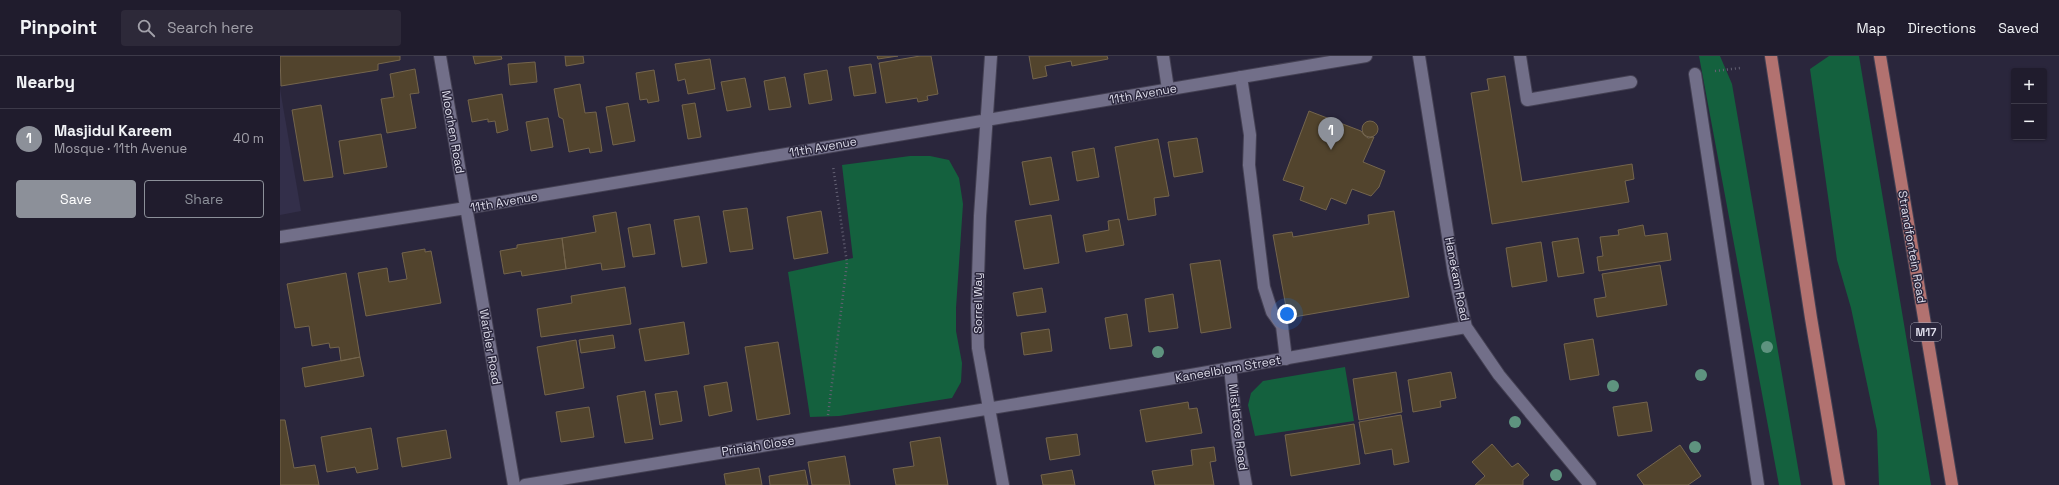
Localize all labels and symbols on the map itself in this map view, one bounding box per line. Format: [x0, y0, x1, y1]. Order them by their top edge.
street label: 11th Avenue [1108, 80, 1178, 108]
street label: Moorhen Road [438, 89, 468, 175]
pin: 1 [1318, 117, 1344, 150]
street label: 11th Avenue [788, 133, 858, 161]
street label: 11th Avenue [469, 188, 539, 216]
street label: Strandfontein Road [1894, 189, 1930, 305]
street label: Hanekam Road [1441, 236, 1473, 322]
street label: Sorrel Way [970, 272, 986, 334]
your location [1277, 304, 1297, 324]
street label: Warbler Road [475, 308, 505, 386]
road number: M17 [1911, 323, 1941, 341]
street label: Kaneelblom Street [1174, 352, 1282, 386]
street label: Mistletoe Road [1225, 383, 1251, 471]
street label: Priniah Close [720, 432, 796, 460]

